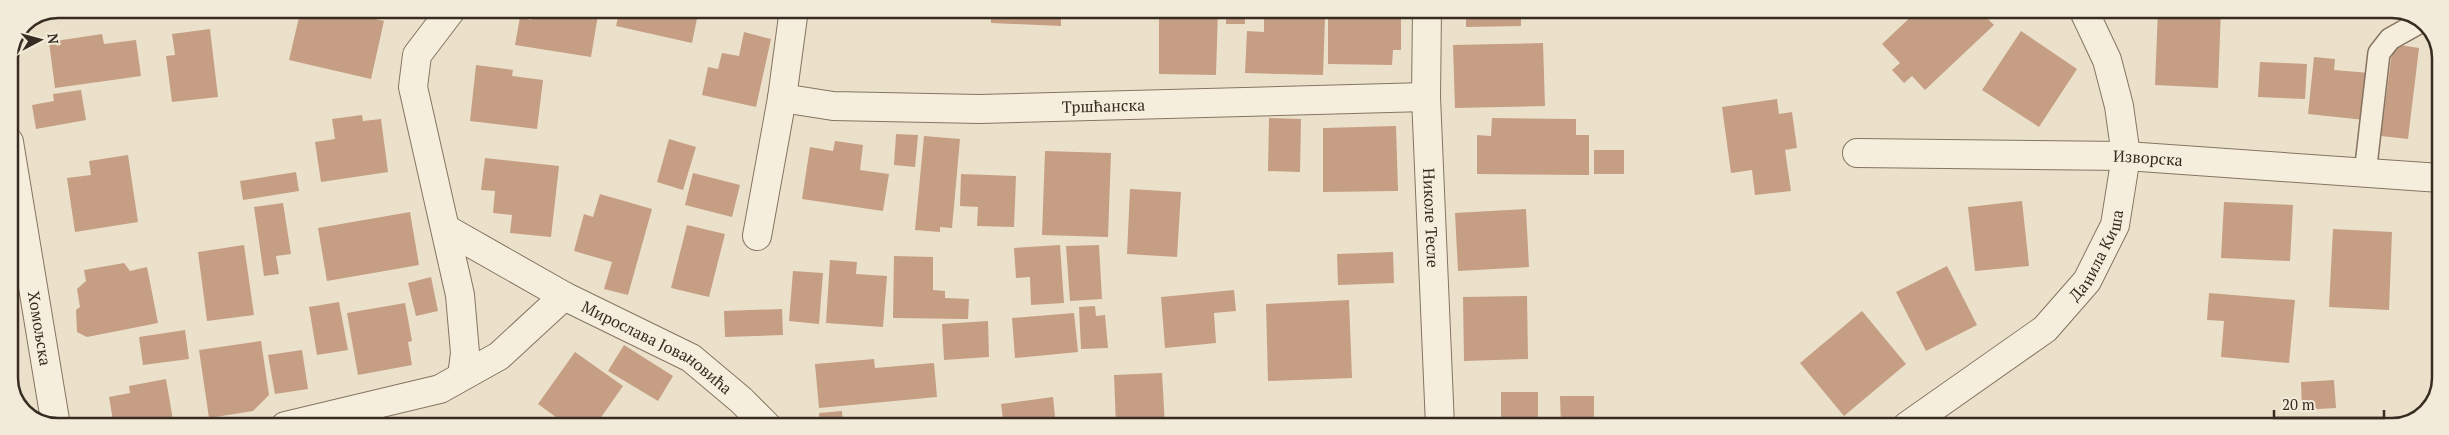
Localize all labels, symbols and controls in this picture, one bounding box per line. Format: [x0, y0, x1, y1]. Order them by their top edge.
north arrow [15, 15, 65, 65]
text: N [43, 32, 63, 45]
street label: Тршћанска [1062, 94, 1145, 118]
street label: Изворска [2113, 145, 2184, 171]
street label: Николе Тесле [1418, 168, 1444, 268]
street label: Данила Киша [2064, 208, 2128, 305]
street label: Хомољска [23, 290, 57, 367]
street label: Мирослава Јовановића [578, 295, 737, 399]
scale bar [2274, 388, 2384, 420]
text: 20 m [2282, 394, 2315, 414]

